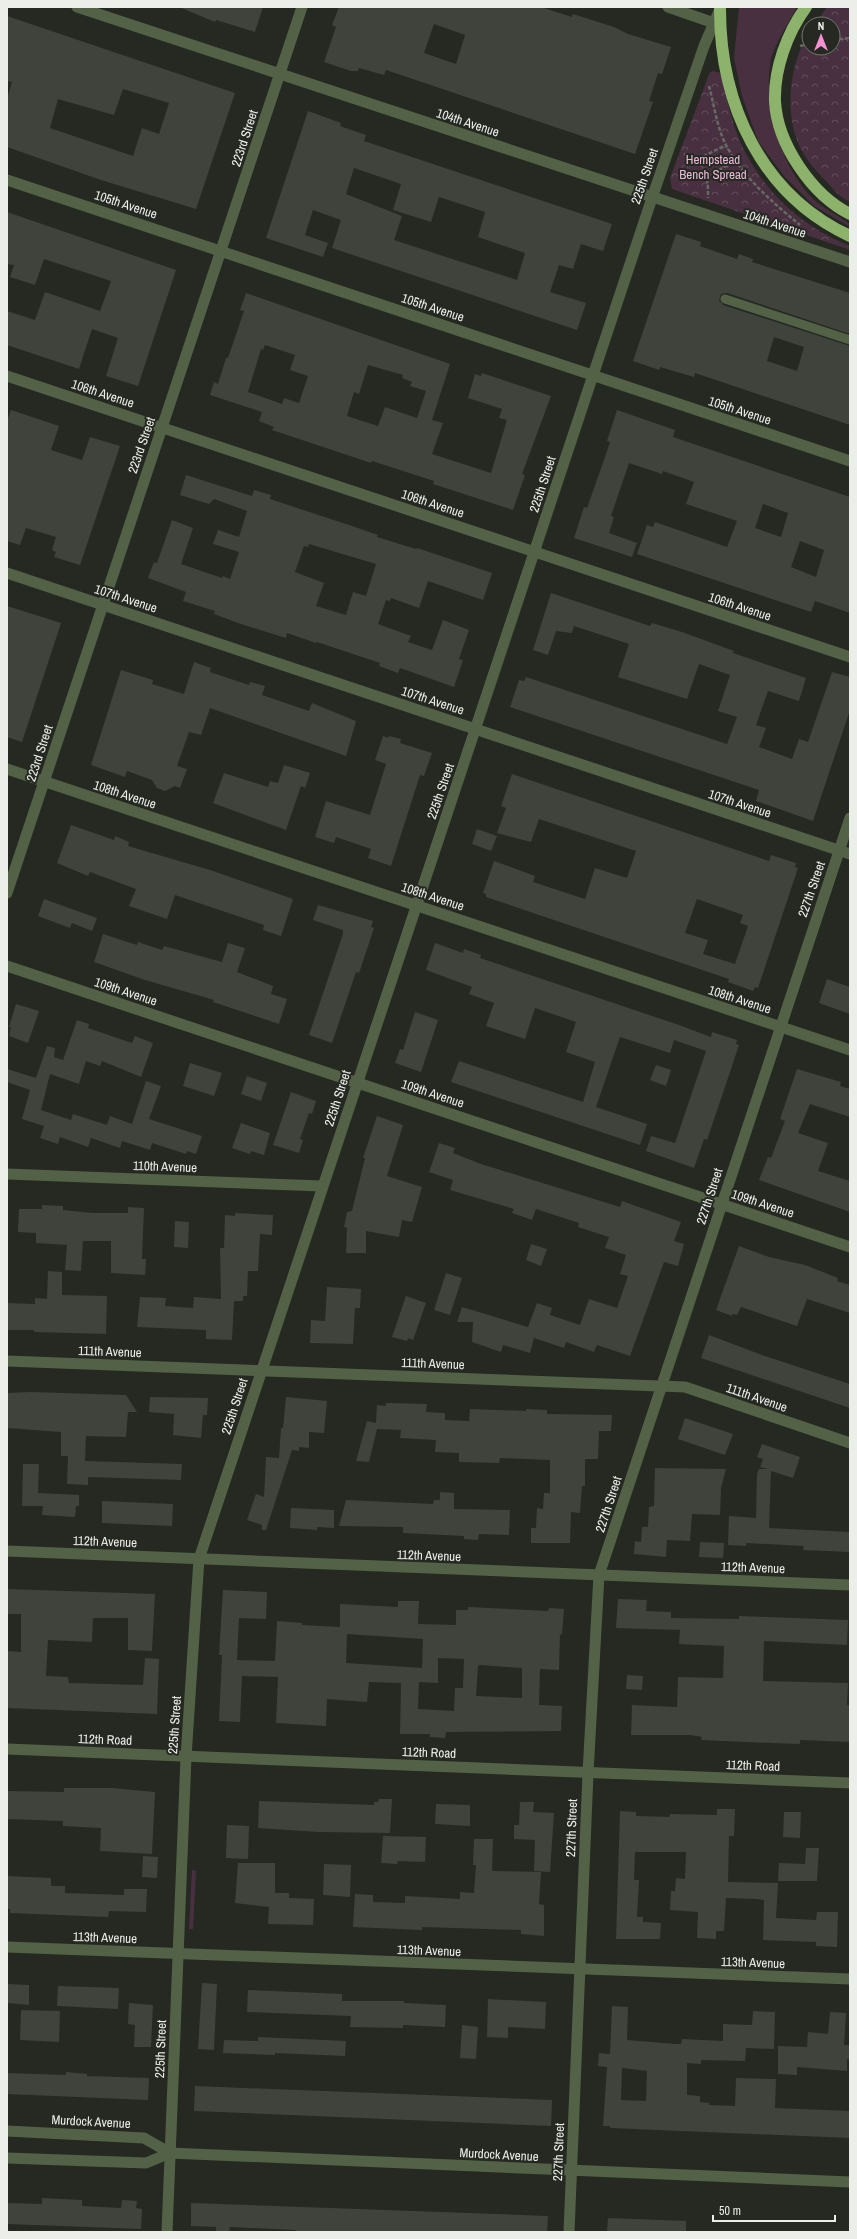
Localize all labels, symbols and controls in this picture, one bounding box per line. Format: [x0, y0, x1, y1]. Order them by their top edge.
north arrow [801, 16, 841, 56]
text: N [818, 19, 824, 33]
street label: 104th Avenue [434, 104, 501, 141]
street label: 223rd Street [227, 108, 262, 169]
street label: 225th Street [627, 146, 662, 206]
park label: Hempstead Bench Spread [679, 151, 747, 183]
street label: 105th Avenue [92, 186, 159, 223]
street label: 104th Avenue [741, 205, 808, 242]
street label: 105th Avenue [399, 289, 466, 326]
street label: 106th Avenue [69, 375, 136, 412]
street label: 105th Avenue [706, 392, 773, 429]
street label: 223rd Street [124, 415, 159, 476]
street label: 225th Street [525, 454, 560, 514]
street label: 106th Avenue [399, 485, 466, 522]
street label: 107th Avenue [92, 580, 159, 617]
street label: 106th Avenue [706, 588, 773, 625]
street label: 107th Avenue [399, 682, 466, 719]
street label: 223rd Street [22, 723, 57, 784]
street label: 225th Street [423, 761, 458, 821]
street label: 108th Avenue [91, 776, 158, 813]
street label: 107th Avenue [706, 785, 773, 822]
street label: 227th Street [794, 859, 829, 919]
street label: 108th Avenue [399, 878, 466, 915]
street label: 109th Avenue [92, 973, 159, 1010]
street label: 108th Avenue [706, 981, 773, 1018]
street label: 225th Street [320, 1068, 355, 1128]
street label: 109th Avenue [399, 1075, 466, 1112]
street label: 110th Avenue [133, 1157, 197, 1176]
street label: 227th Street [692, 1166, 727, 1226]
street label: 109th Avenue [729, 1185, 796, 1222]
street label: 111th Avenue [78, 1342, 142, 1361]
street label: 111th Avenue [401, 1354, 465, 1373]
street label: 225th Street [217, 1376, 252, 1436]
street label: 111th Avenue [724, 1379, 790, 1416]
street label: 227th Street [591, 1474, 626, 1534]
street label: 112th Avenue [73, 1532, 137, 1551]
street label: 112th Avenue [397, 1546, 461, 1565]
street label: 112th Avenue [721, 1558, 785, 1577]
street label: 225th Street [164, 1695, 185, 1755]
street label: 112th Road [78, 1730, 133, 1749]
street label: 112th Road [402, 1743, 457, 1762]
street label: 112th Road [726, 1756, 781, 1775]
street label: 227th Street [562, 1799, 581, 1857]
street label: 113th Avenue [73, 1928, 137, 1947]
street label: 113th Avenue [397, 1941, 461, 1960]
street label: 113th Avenue [721, 1953, 785, 1972]
street label: 225th Street [151, 2020, 170, 2078]
street label: Murdock Avenue [51, 2111, 131, 2132]
street label: 227th Street [549, 2123, 568, 2181]
street label: Murdock Avenue [459, 2144, 539, 2165]
scale bar [713, 2197, 835, 2223]
text: 50 m [719, 2203, 741, 2219]

